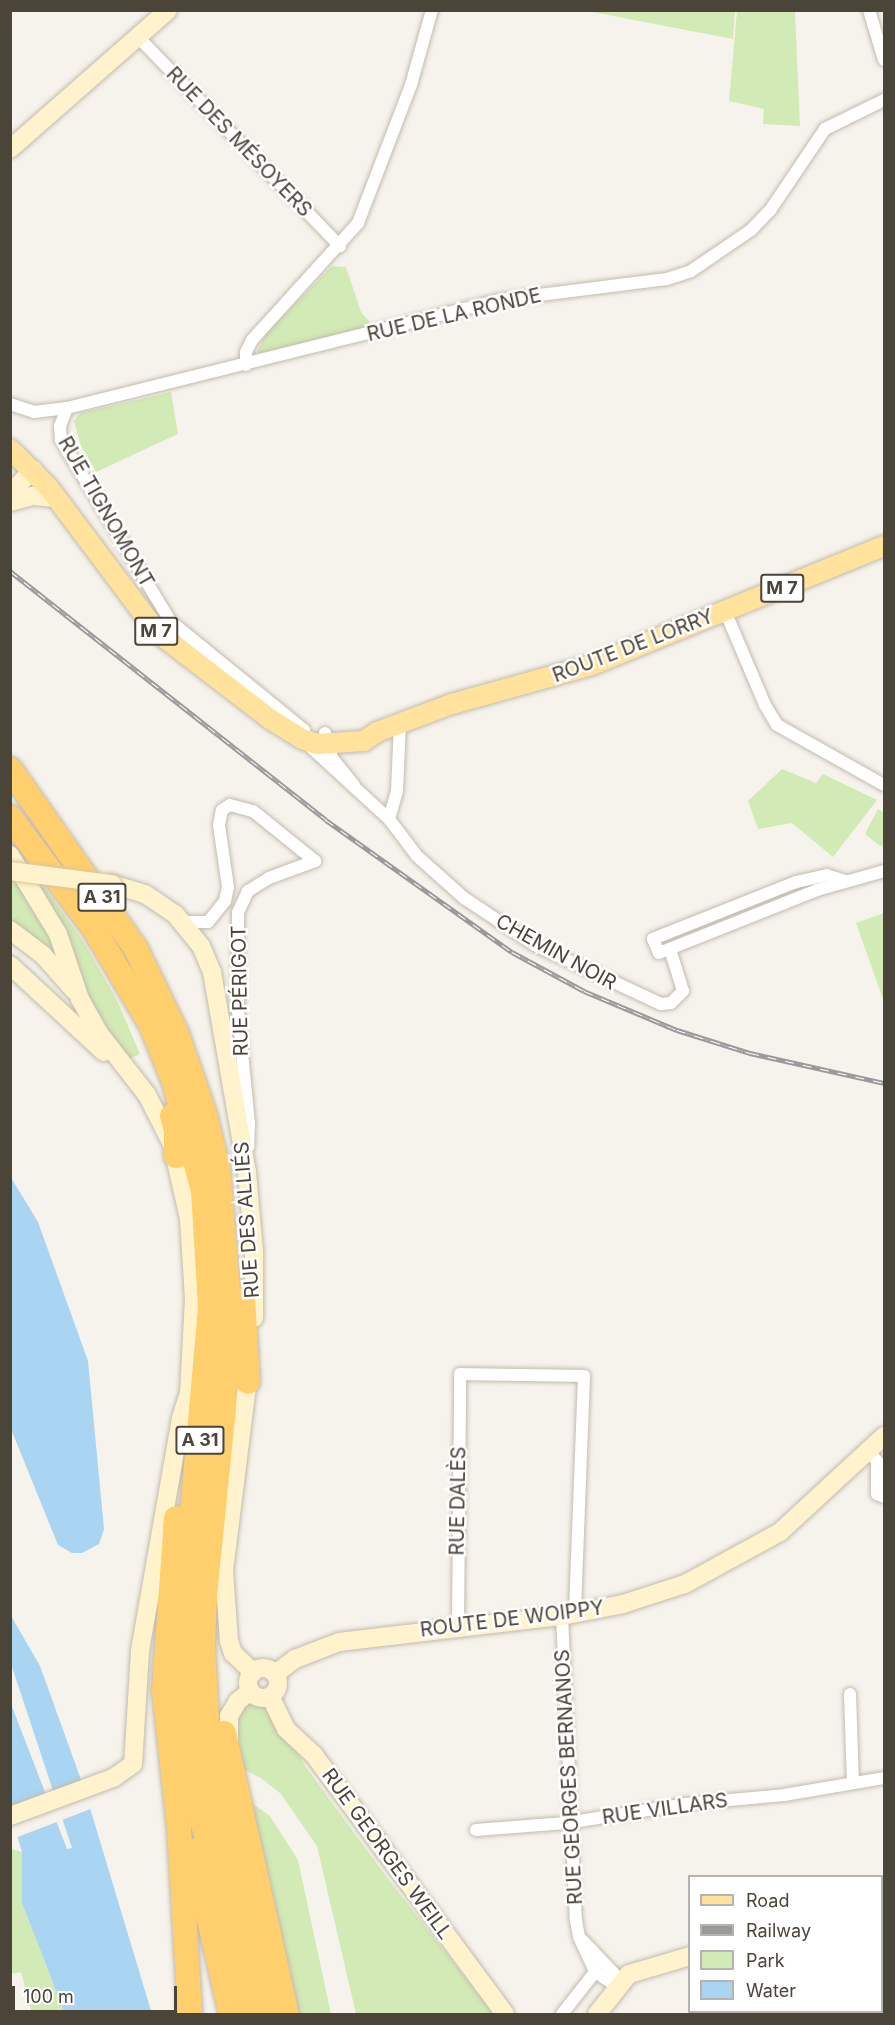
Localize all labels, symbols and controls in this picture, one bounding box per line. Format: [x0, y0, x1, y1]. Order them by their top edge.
street label: RUE DES MÉSOYERS [161, 62, 317, 222]
street label: RUE DE LA RONDE [365, 283, 543, 347]
street label: RUE TIGNOMONT [53, 432, 159, 592]
road number: M 7 [760, 573, 804, 603]
street label: ROUTE DE LORRY [549, 604, 717, 688]
road number: M 7 [134, 616, 178, 646]
road number: A 31 [76, 882, 128, 912]
street label: CHEMIN NOIR [491, 909, 621, 995]
street label: RUE PÉRIGOT [227, 925, 253, 1057]
street label: RUE DES ALLIÉS [230, 1141, 264, 1299]
road number: A 31 [174, 1425, 226, 1455]
street label: RUE DALÈS [445, 1446, 471, 1556]
street label: ROUTE DE WOIPPY [419, 1596, 605, 1642]
street label: RUE GEORGES BERNANOS [550, 1649, 588, 1905]
street label: RUE GEORGES WEILL [317, 1764, 457, 1944]
street label: RUE VILLARS [601, 1788, 729, 1830]
legend [688, 1875, 883, 2013]
text: Road [746, 1890, 789, 1911]
text: Railway [746, 1920, 811, 1941]
text: Park [746, 1950, 785, 1971]
scale bar [15, 1974, 180, 2012]
text: Water [746, 1980, 796, 2001]
text: 100 m [23, 1986, 74, 2007]

